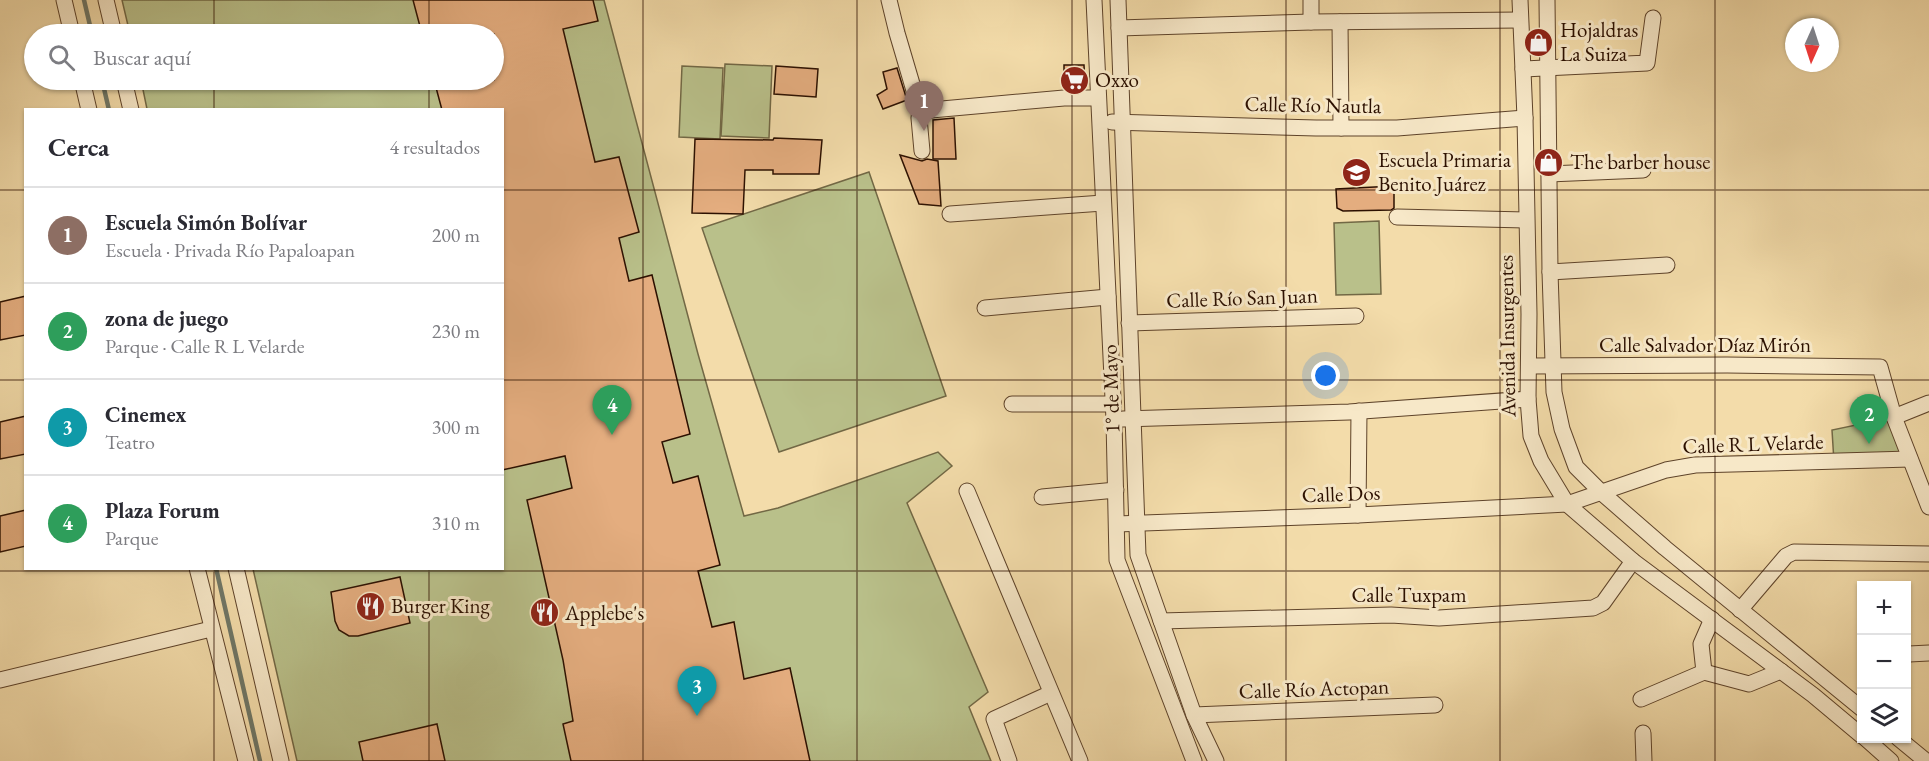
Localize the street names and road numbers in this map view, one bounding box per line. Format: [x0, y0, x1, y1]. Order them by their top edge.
street label: Calle Río Nautla [1245, 90, 1382, 119]
street label: Avenida Insurgentes [1492, 254, 1521, 418]
street label: Calle Río San Juan [1166, 281, 1318, 314]
street label: Calle Salvador Díaz Mirón [1599, 331, 1811, 358]
street label: 1° de Mayo [1095, 344, 1126, 434]
street label: Calle R L Velarde [1682, 428, 1824, 459]
street label: Calle Dos [1301, 479, 1381, 508]
street label: Calle Tuxpam [1351, 581, 1467, 608]
street label: Calle Río Actopan [1238, 672, 1390, 705]

